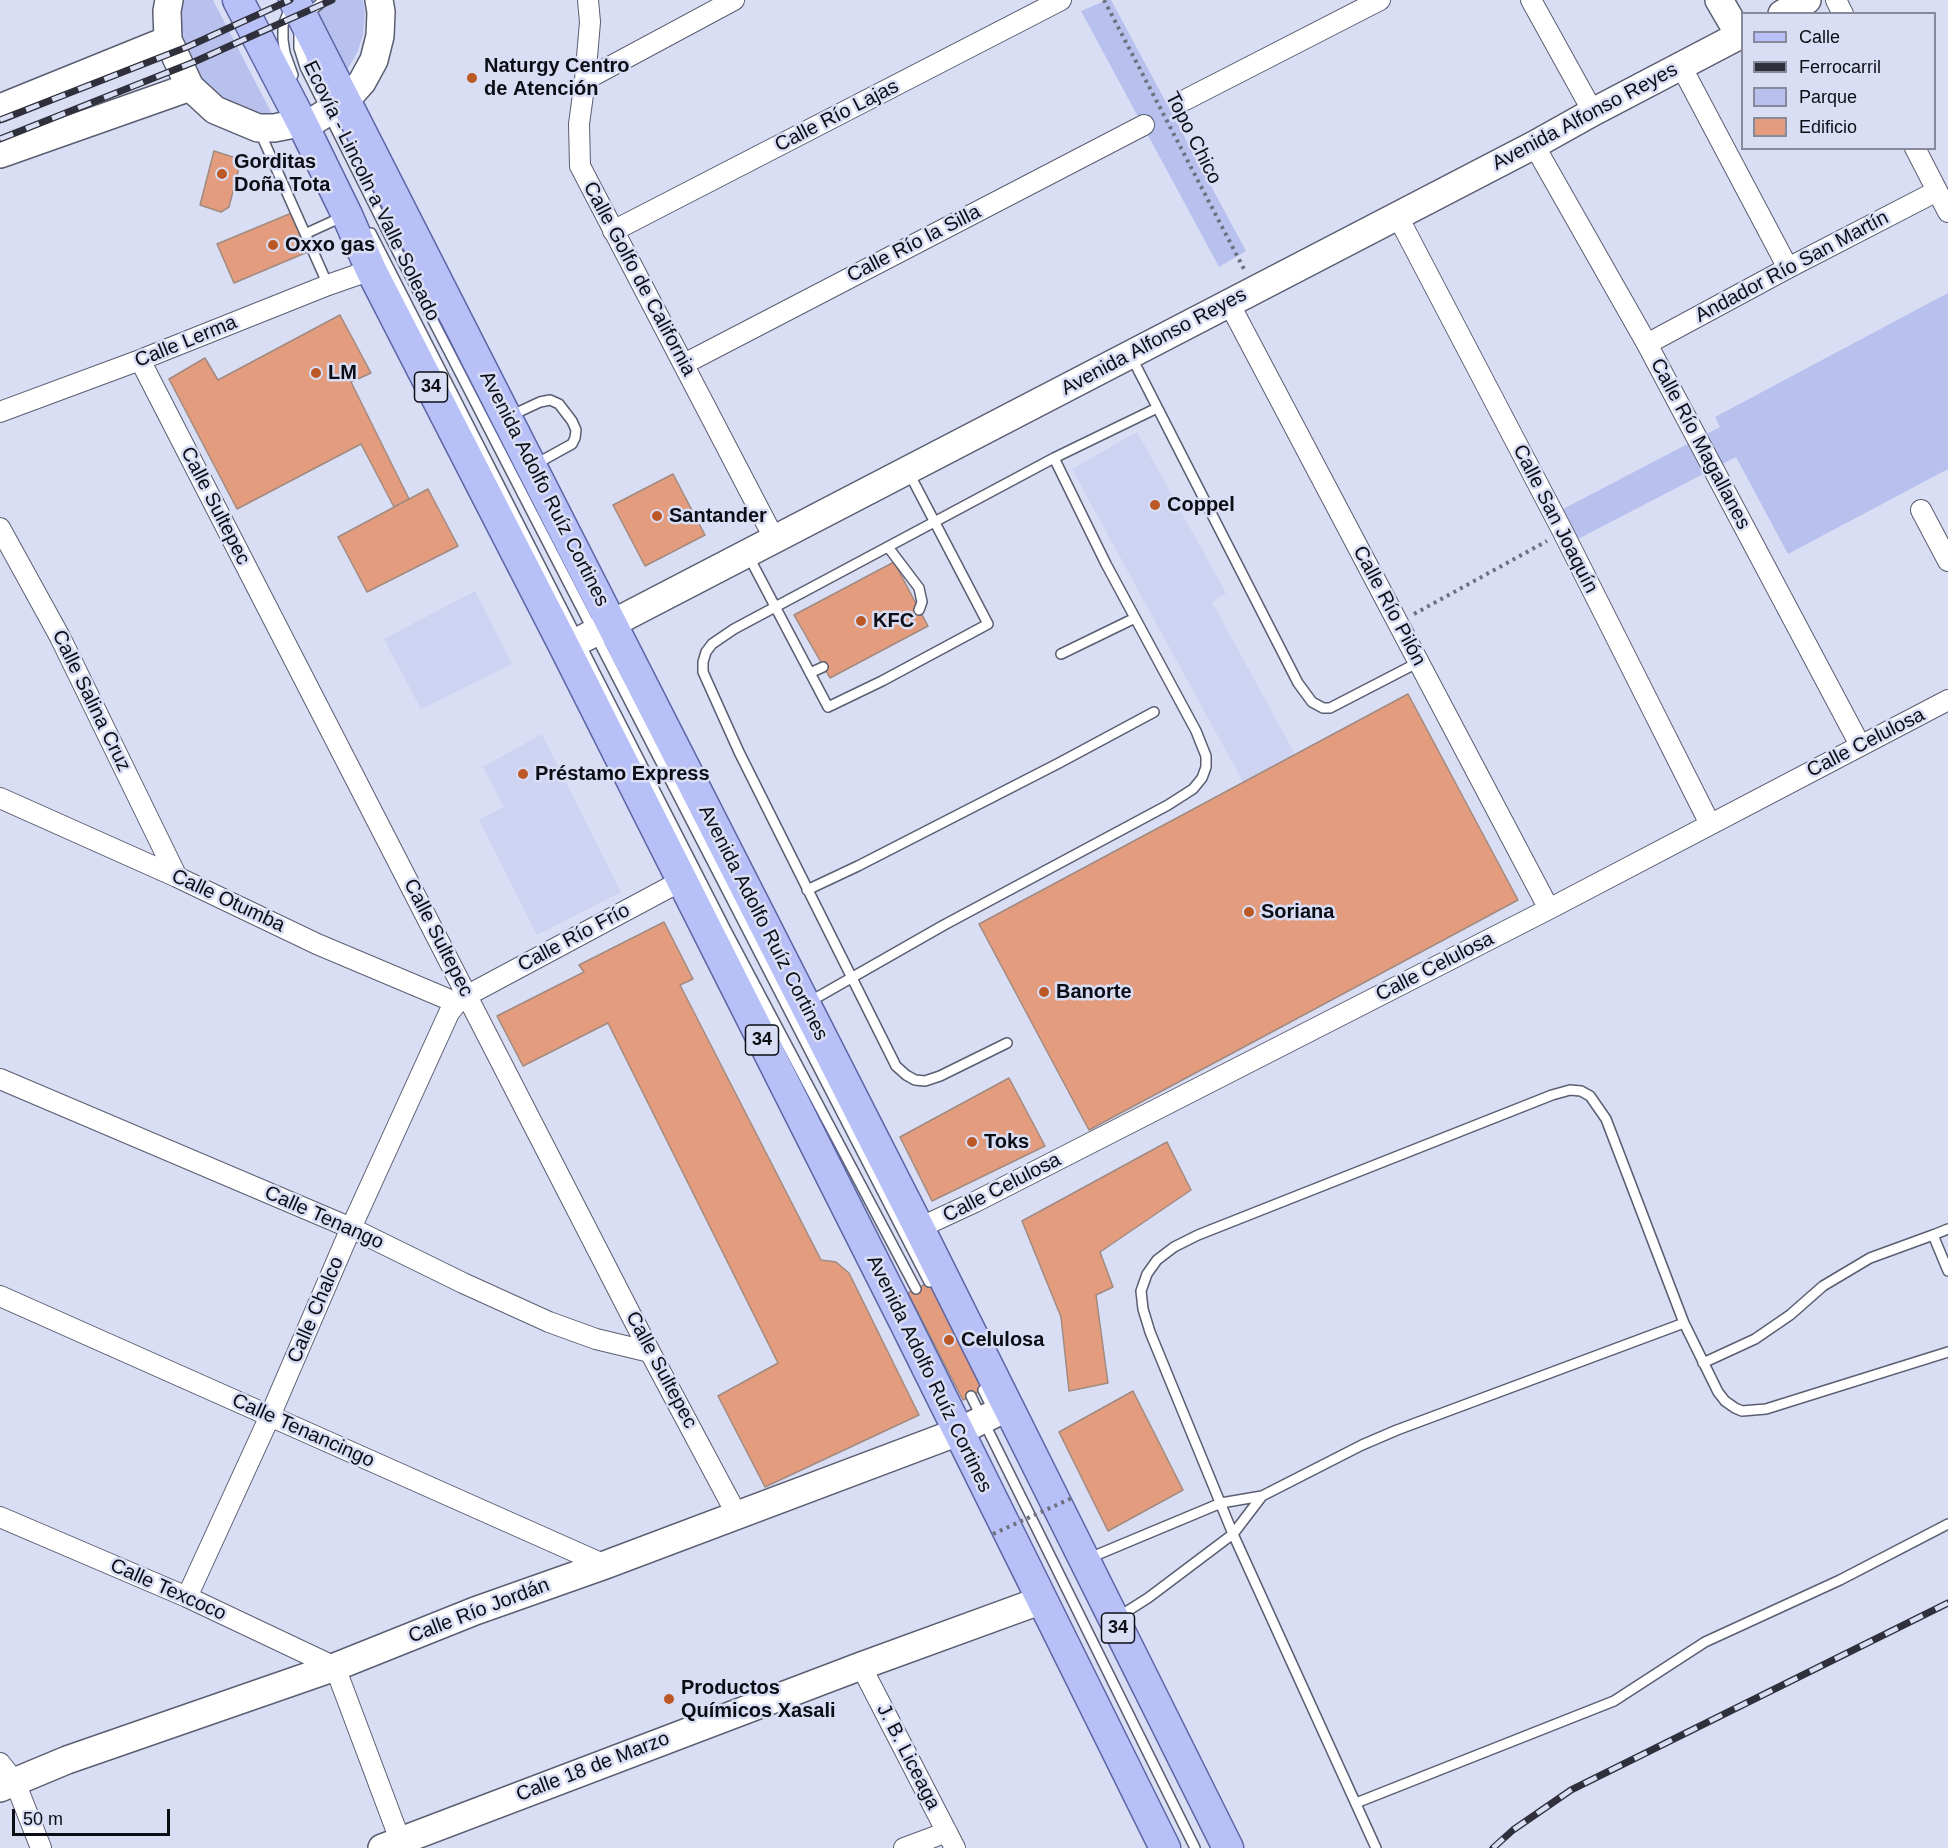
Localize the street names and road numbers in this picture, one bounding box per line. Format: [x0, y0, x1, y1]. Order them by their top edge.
street label: Ecovía - Lincoln a Valle Soleado [297, 57, 445, 325]
street label: Avenida Alfonso Reyes [1488, 58, 1682, 176]
street label: Calle Río Lajas [771, 75, 903, 157]
street label: Topo Chico [1160, 88, 1226, 188]
street label: Calle Golfo de California [578, 178, 700, 380]
street label: Calle Río la Silla [843, 200, 985, 288]
street label: Andador Río San Martín [1691, 206, 1893, 328]
street label: Avenida Alfonso Reyes [1057, 283, 1251, 401]
street label: Calle Lerma [132, 311, 240, 373]
street label: Calle Río Magallanes [1645, 354, 1755, 534]
street label: Avenida Adolfo Ruíz Cortines [474, 367, 614, 611]
road number: 34 [414, 372, 448, 402]
street label: Calle San Joaquín [1507, 441, 1603, 597]
street label: Calle Sultepec [175, 443, 255, 569]
street label: Calle Río Pilón [1347, 542, 1431, 670]
street label: Calle Salina Cruz [46, 626, 136, 776]
street label: Calle Celulosa [1803, 703, 1929, 783]
street label: Avenida Adolfo Ruíz Cortines [693, 801, 833, 1045]
street label: Calle Otumba [168, 864, 288, 938]
street label: Calle Sultepec [398, 875, 478, 1001]
street label: Calle Río Frío [514, 898, 634, 978]
street label: Calle Celulosa [1372, 927, 1498, 1007]
road number: 34 [746, 1025, 778, 1055]
street label: Calle Celulosa [939, 1148, 1065, 1228]
street label: Calle Tenango [261, 1181, 387, 1255]
street label: Avenida Adolfo Ruíz Cortines [861, 1251, 997, 1497]
street label: Calle Chalco [283, 1253, 349, 1367]
street label: Calle Sultepec [620, 1307, 702, 1433]
street label: Calle Tenancingo [228, 1389, 378, 1473]
street label: Calle Texcoco [106, 1554, 230, 1626]
street label: Calle Río Jordán [405, 1573, 553, 1649]
road number: 34 [1102, 1613, 1134, 1643]
street label: J. B. Liceaga [871, 1700, 945, 1814]
street label: Calle 18 de Marzo [513, 1727, 673, 1807]

